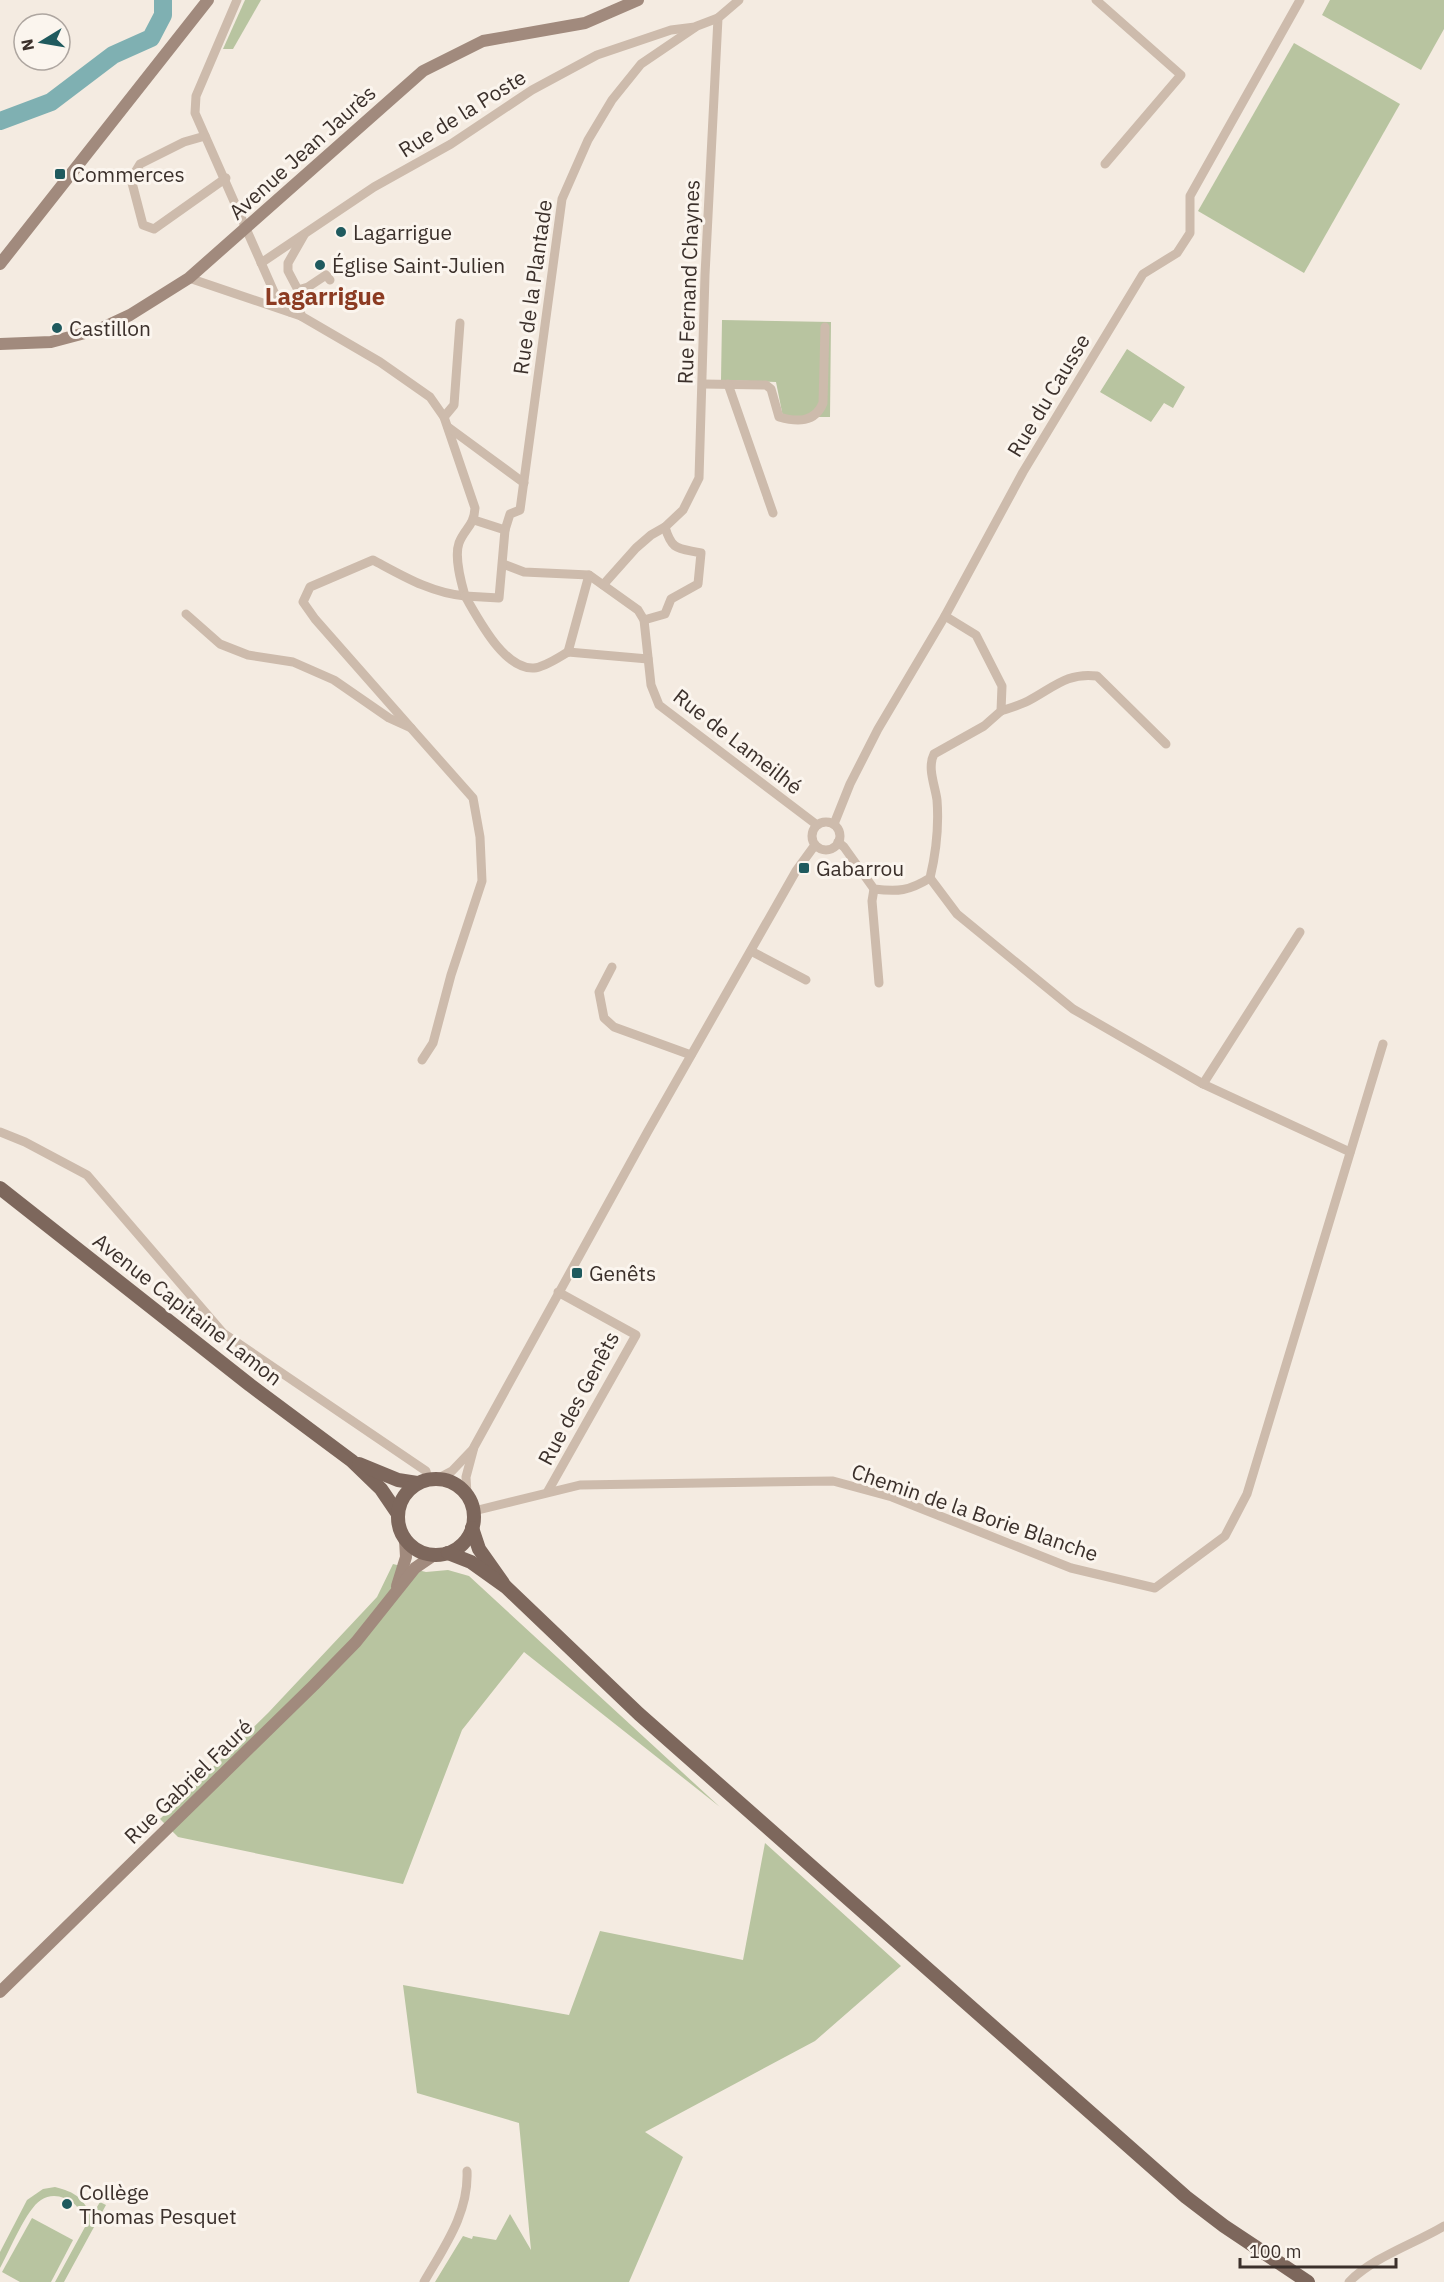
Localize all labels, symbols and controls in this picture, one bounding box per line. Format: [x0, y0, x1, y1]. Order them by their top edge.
north arrow [12, 12, 72, 72]
text: N [16, 37, 38, 52]
street label: Rue de la Poste [393, 63, 531, 163]
street label: Avenue Jean Jaurès [223, 78, 381, 226]
place label: Commerces [72, 160, 185, 188]
marker: Commerces [53, 167, 67, 181]
street label: Rue Fernand Chaynes [670, 179, 706, 385]
street label: Rue de la Plantade [506, 198, 558, 376]
place label: Lagarrigue [353, 218, 452, 246]
marker: Lagarrigue [334, 225, 348, 239]
place label: Église Saint-Julien [332, 251, 505, 279]
marker: Église Saint-Julien [313, 258, 327, 272]
district label: Lagarrigue [265, 280, 385, 312]
place label: Castillon [69, 314, 151, 342]
marker: Castillon [50, 321, 64, 335]
street label: Rue du Causse [1000, 328, 1096, 462]
street label: Rue de Lameilhé [668, 682, 808, 800]
place label: Gabarrou [816, 854, 904, 882]
marker: Gabarrou [797, 861, 811, 875]
street label: Avenue Capitaine Lamon [88, 1226, 288, 1392]
place label: Genêts [589, 1259, 656, 1287]
marker: Genêts [570, 1266, 584, 1280]
street label: Rue des Genêts [531, 1326, 625, 1470]
street label: Chemin de la Borie Blanche [848, 1457, 1102, 1567]
street label: Rue Gabriel Fauré [118, 1713, 258, 1849]
place label: Collège Thomas Pesquet [79, 2178, 237, 2230]
marker: Collège Thomas Pesquet [60, 2197, 74, 2211]
scale bar [1240, 2231, 1396, 2269]
text: 100 m [1249, 2240, 1301, 2263]

